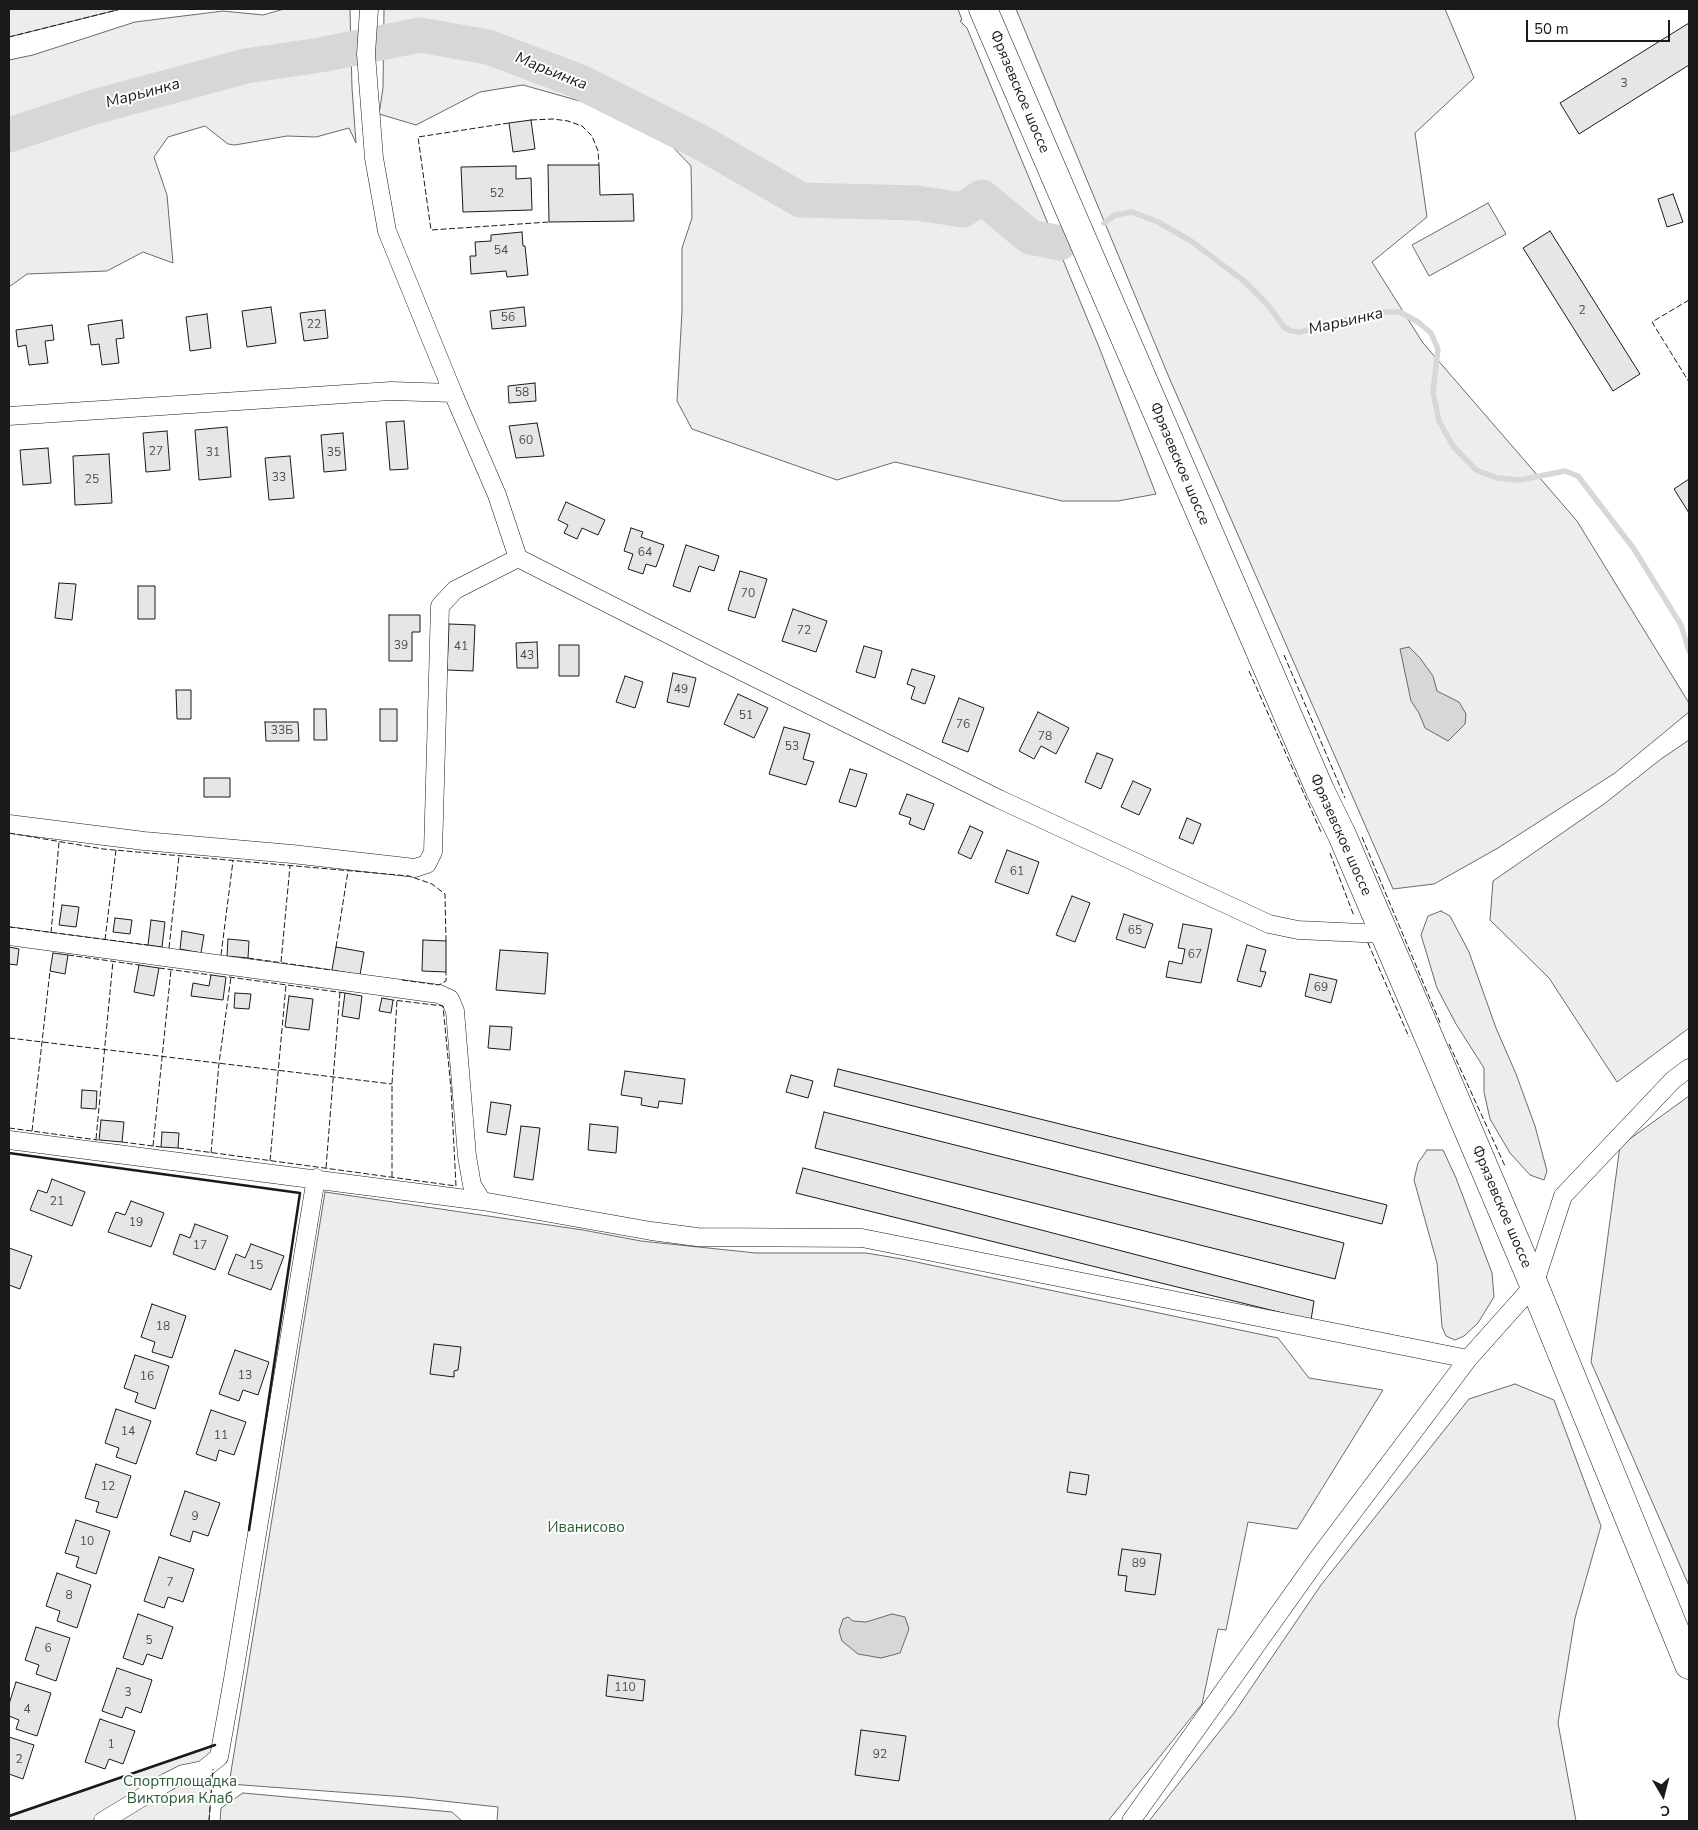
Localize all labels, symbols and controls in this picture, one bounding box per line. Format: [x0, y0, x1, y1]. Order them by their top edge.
scale bar [1528, 10, 1672, 42]
text: 50 m [1534, 19, 1569, 39]
street label: Фрязевское шоссе [985, 28, 1053, 156]
water label: Марьинка [512, 49, 590, 95]
water label: Марьинка [104, 75, 182, 113]
house number: 3 [1620, 77, 1628, 91]
house number: 52 [490, 187, 504, 201]
house number: 54 [494, 244, 508, 258]
water label: Марьинка [1307, 304, 1385, 340]
house number: 2 [1578, 304, 1586, 318]
house number: 56 [501, 311, 515, 325]
house number: 22 [307, 318, 321, 332]
house number: 58 [515, 386, 529, 400]
street label: Фрязевское шоссе [1145, 400, 1213, 528]
house number: 60 [519, 434, 533, 448]
house number: 27 [149, 445, 163, 459]
house number: 31 [206, 446, 220, 460]
house number: 35 [327, 446, 341, 460]
house number: 33 [272, 471, 286, 485]
house number: 25 [85, 473, 99, 487]
house number: 64 [638, 546, 652, 560]
house number: 70 [741, 587, 755, 601]
house number: 72 [797, 624, 811, 638]
house number: 39 [394, 639, 408, 653]
house number: 41 [454, 640, 468, 654]
house number: 43 [520, 649, 534, 663]
house number: 49 [674, 683, 688, 697]
house number: 51 [739, 709, 753, 723]
house number: 76 [956, 718, 970, 732]
house number: 33Б [271, 724, 293, 738]
house number: 78 [1038, 730, 1052, 744]
house number: 53 [785, 740, 799, 754]
street label: Фрязевское шоссе [1305, 771, 1375, 899]
house number: 61 [1010, 865, 1024, 879]
house number: 65 [1128, 924, 1142, 938]
house number: 67 [1188, 948, 1202, 962]
house number: 69 [1314, 981, 1328, 995]
street label: Фрязевское шоссе [1467, 1143, 1535, 1271]
house number: 21 [50, 1195, 64, 1209]
house number: 19 [129, 1216, 143, 1230]
house number: 17 [193, 1239, 207, 1253]
house number: 15 [249, 1259, 263, 1273]
house number: 18 [156, 1320, 170, 1334]
house number: 13 [238, 1369, 252, 1383]
house number: 16 [140, 1370, 154, 1384]
house number: 14 [121, 1425, 135, 1439]
house number: 11 [214, 1429, 228, 1443]
house number: 12 [101, 1480, 115, 1494]
house number: 9 [191, 1510, 199, 1524]
park label: Иванисово [547, 1519, 625, 1537]
house number: 10 [80, 1535, 94, 1549]
house number: 89 [1132, 1557, 1146, 1571]
house number: 7 [166, 1576, 174, 1590]
house number: 8 [65, 1589, 73, 1603]
house number: 5 [145, 1634, 153, 1648]
house number: 6 [44, 1642, 52, 1656]
house number: 110 [614, 1681, 636, 1695]
house number: 3 [124, 1686, 132, 1700]
house number: 4 [23, 1703, 31, 1717]
house number: 1 [107, 1738, 115, 1752]
house number: 92 [873, 1748, 887, 1762]
house number: 2 [15, 1753, 23, 1767]
north arrow [1638, 1770, 1688, 1820]
park label: Спортплощадка Виктория Клаб [123, 1773, 237, 1808]
text: С [1659, 1800, 1671, 1820]

